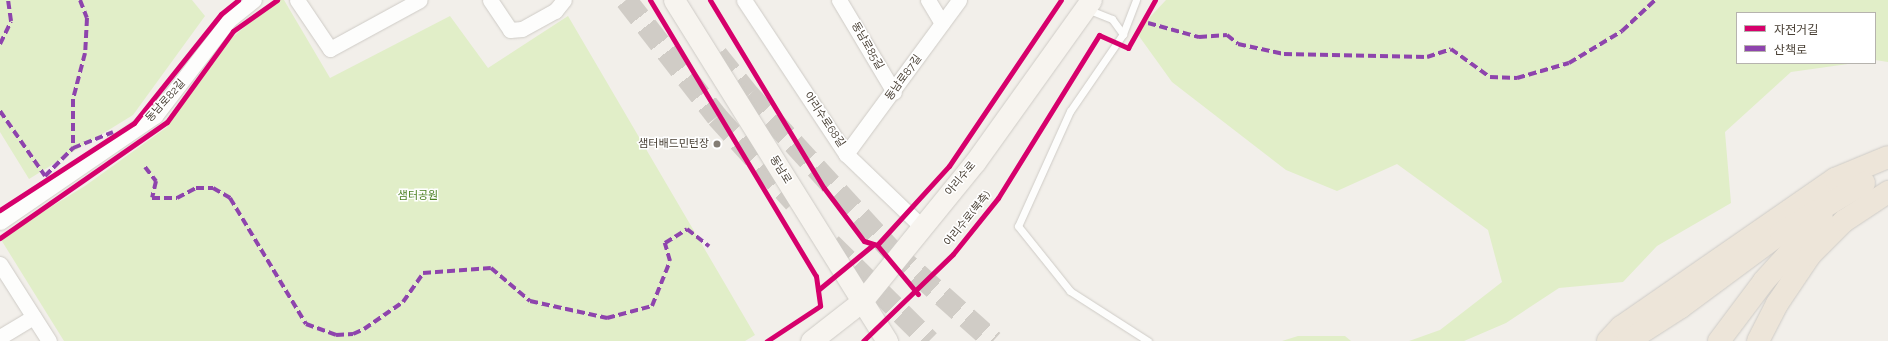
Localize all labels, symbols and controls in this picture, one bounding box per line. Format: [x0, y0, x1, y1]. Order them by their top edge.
legend [1736, 12, 1876, 64]
street label: 동남로85길 [848, 20, 886, 72]
text: 자전거길 [1774, 23, 1818, 37]
text: 산책로 [1774, 43, 1807, 57]
street label: 동남로87길 [883, 53, 925, 103]
street label: 동남로82길 [143, 77, 189, 125]
street label: 아리수로68길 [801, 90, 847, 150]
place label: 샘터배드민턴장 [638, 137, 709, 151]
marker: 샘터배드민턴장 [712, 139, 722, 149]
street label: 동남로 [766, 154, 794, 186]
street label: 아리수로 [943, 159, 979, 199]
park label: 샘터공원 [398, 189, 438, 203]
street label: 아리수로(북측) [942, 189, 994, 249]

